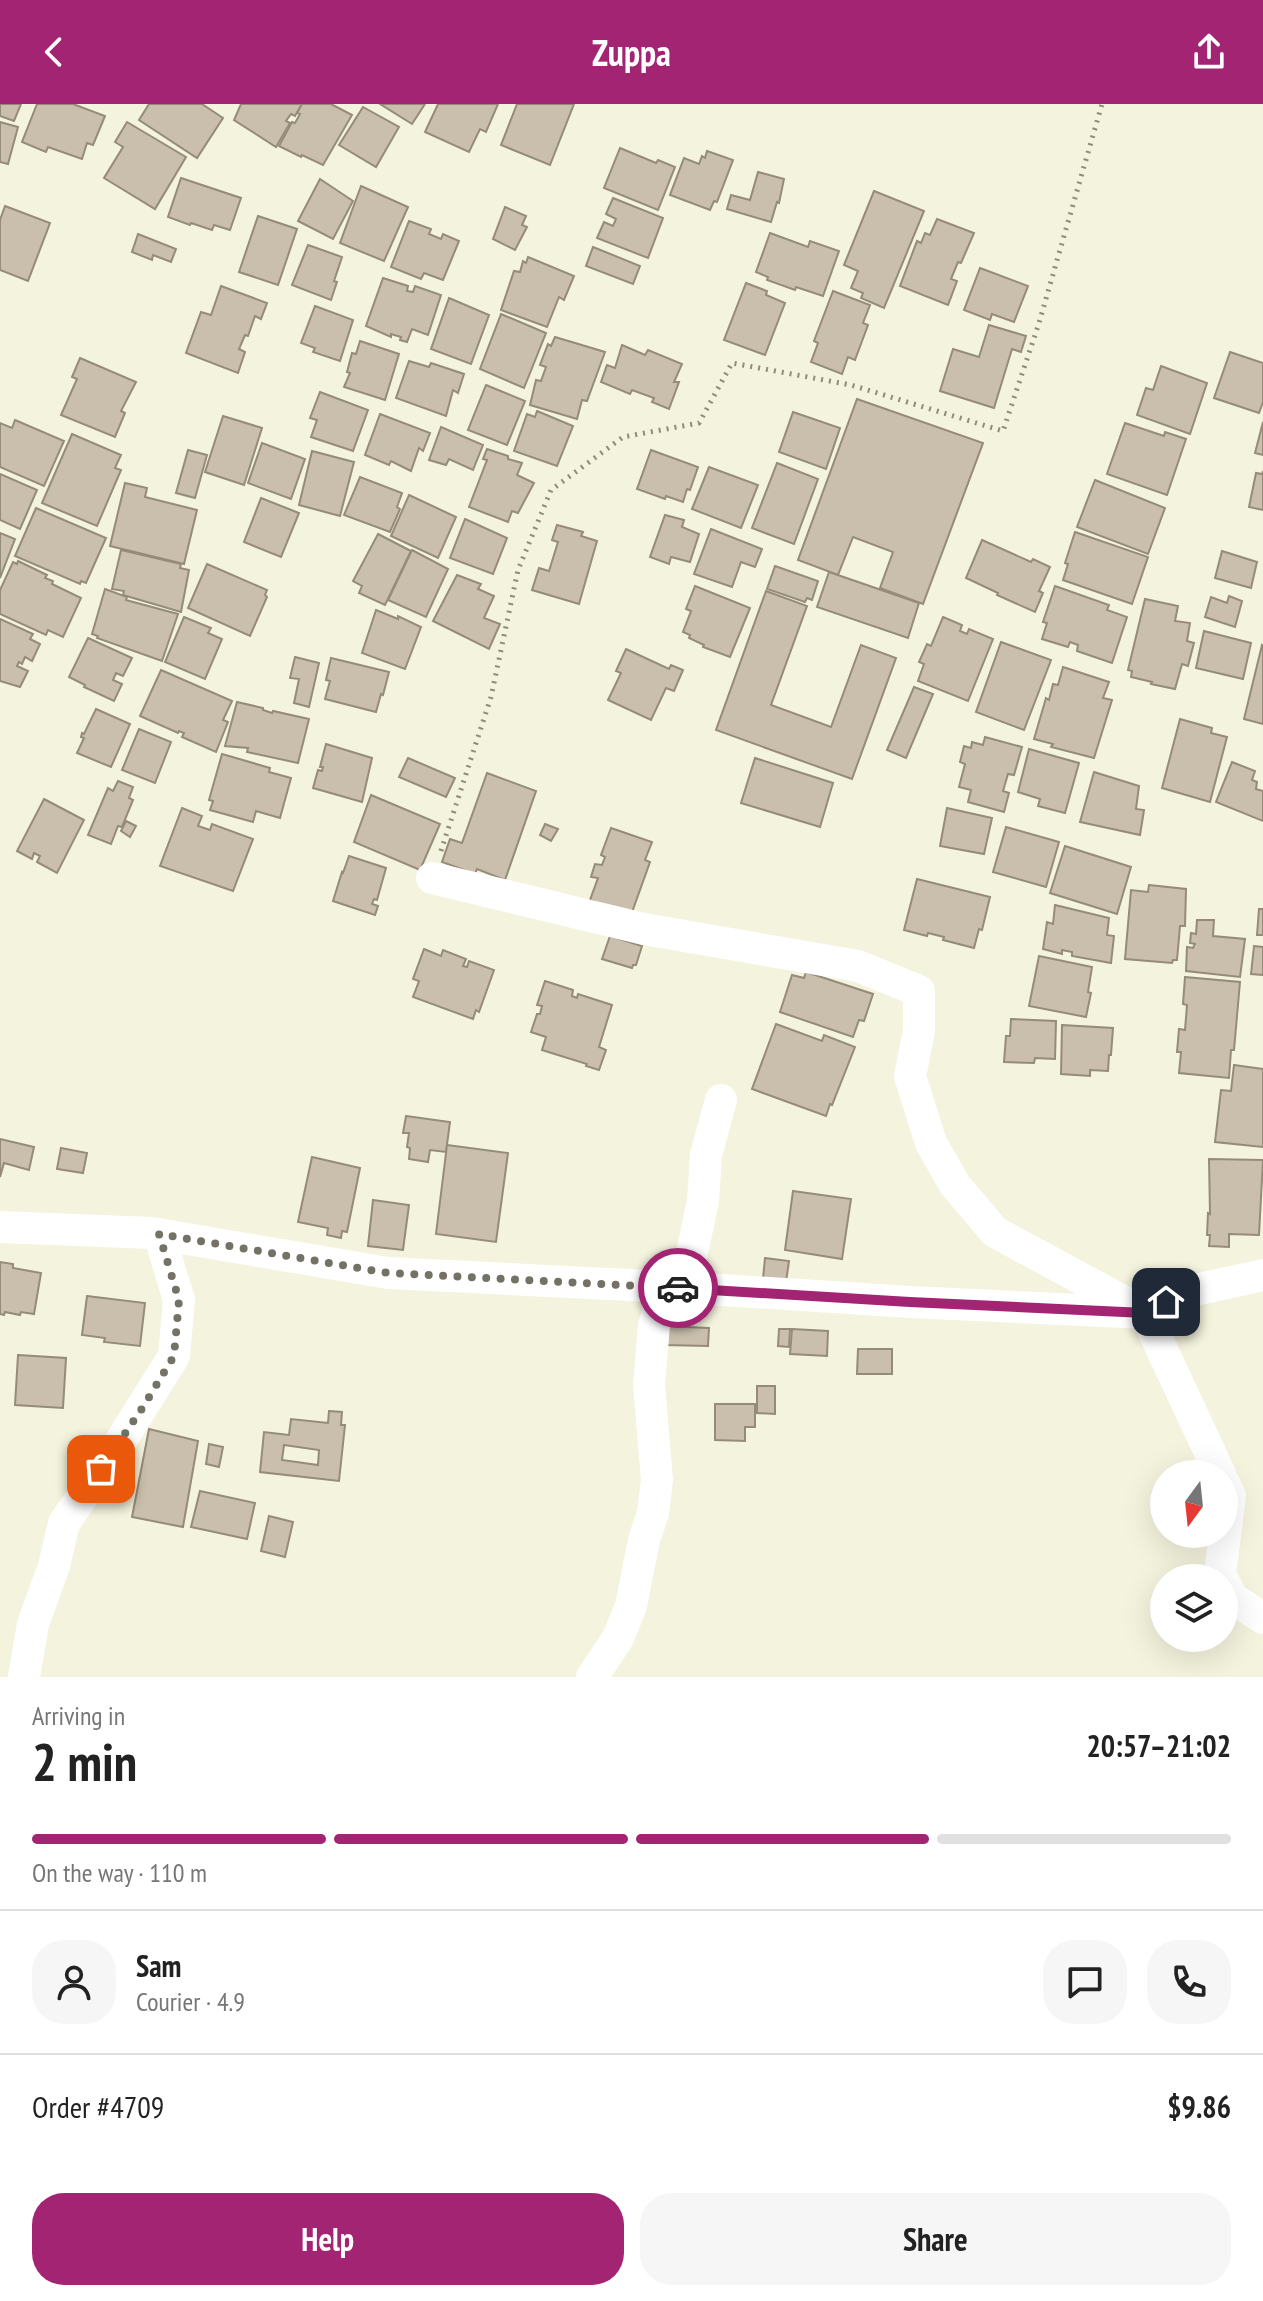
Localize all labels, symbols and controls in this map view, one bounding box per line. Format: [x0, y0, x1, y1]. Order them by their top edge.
text: Zuppa [592, 29, 671, 76]
icon: back [32, 30, 76, 74]
icon: share [1187, 30, 1231, 74]
courier [638, 1248, 718, 1328]
icon: car [656, 1266, 700, 1310]
pin [1132, 1268, 1200, 1336]
icon: home [1144, 1280, 1188, 1324]
pin [67, 1435, 135, 1503]
icon: bag [79, 1447, 123, 1491]
north arrow [1150, 1460, 1238, 1548]
map controls [1150, 1460, 1238, 1652]
button: layers [1150, 1564, 1238, 1652]
text: Arriving in [32, 1699, 125, 1732]
text: 20:57–21:02 [1087, 1726, 1231, 1765]
text: 2 min [32, 1728, 137, 1795]
text: On the way · 110 m [32, 1856, 207, 1889]
button: person [32, 1940, 116, 2024]
button: chat [1043, 1940, 1127, 2024]
button: phone [1147, 1940, 1231, 2024]
text: Sam [136, 1946, 181, 1985]
text: Courier · 4.9 [136, 1985, 245, 2018]
text: Order #4709 [32, 2087, 164, 2126]
text: $9.86 [1167, 2087, 1231, 2126]
button: Help [32, 2193, 624, 2285]
button: Share [640, 2193, 1231, 2285]

